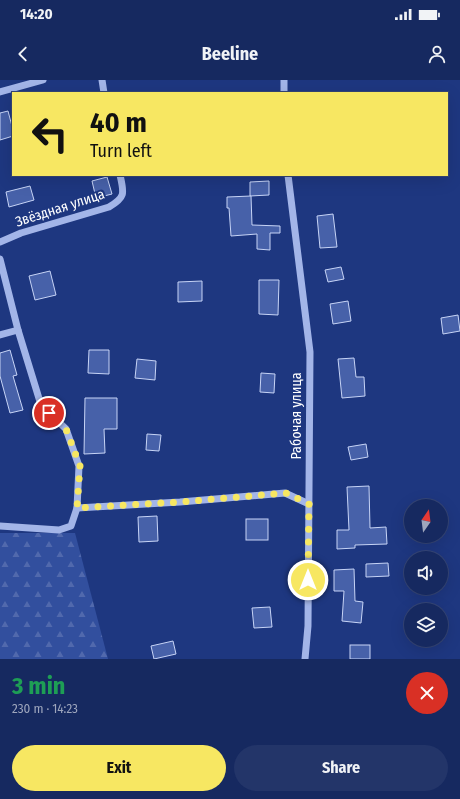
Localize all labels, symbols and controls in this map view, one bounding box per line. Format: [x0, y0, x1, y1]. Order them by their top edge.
text: 14:20 [20, 5, 53, 23]
icon: back [12, 43, 34, 65]
text: Beeline [202, 43, 258, 65]
icon: person [426, 43, 448, 65]
text: 40 m [90, 106, 147, 139]
icon: left [24, 108, 76, 160]
text: Turn left [90, 140, 152, 162]
street label: Звёздная улица [13, 186, 107, 230]
street label: Рабочая улица [288, 372, 305, 460]
pin [32, 396, 66, 430]
icon: arrive [38, 402, 60, 424]
north arrow [404, 499, 448, 543]
map controls [404, 499, 448, 647]
button: sound [404, 551, 448, 595]
position arrow [287, 559, 329, 601]
button: layers [404, 603, 448, 647]
text: 3 min [12, 672, 65, 700]
button: close [406, 672, 448, 714]
text: 230 m · 14:23 [12, 701, 78, 716]
button: Exit [12, 745, 226, 791]
button: Share [234, 745, 448, 791]

